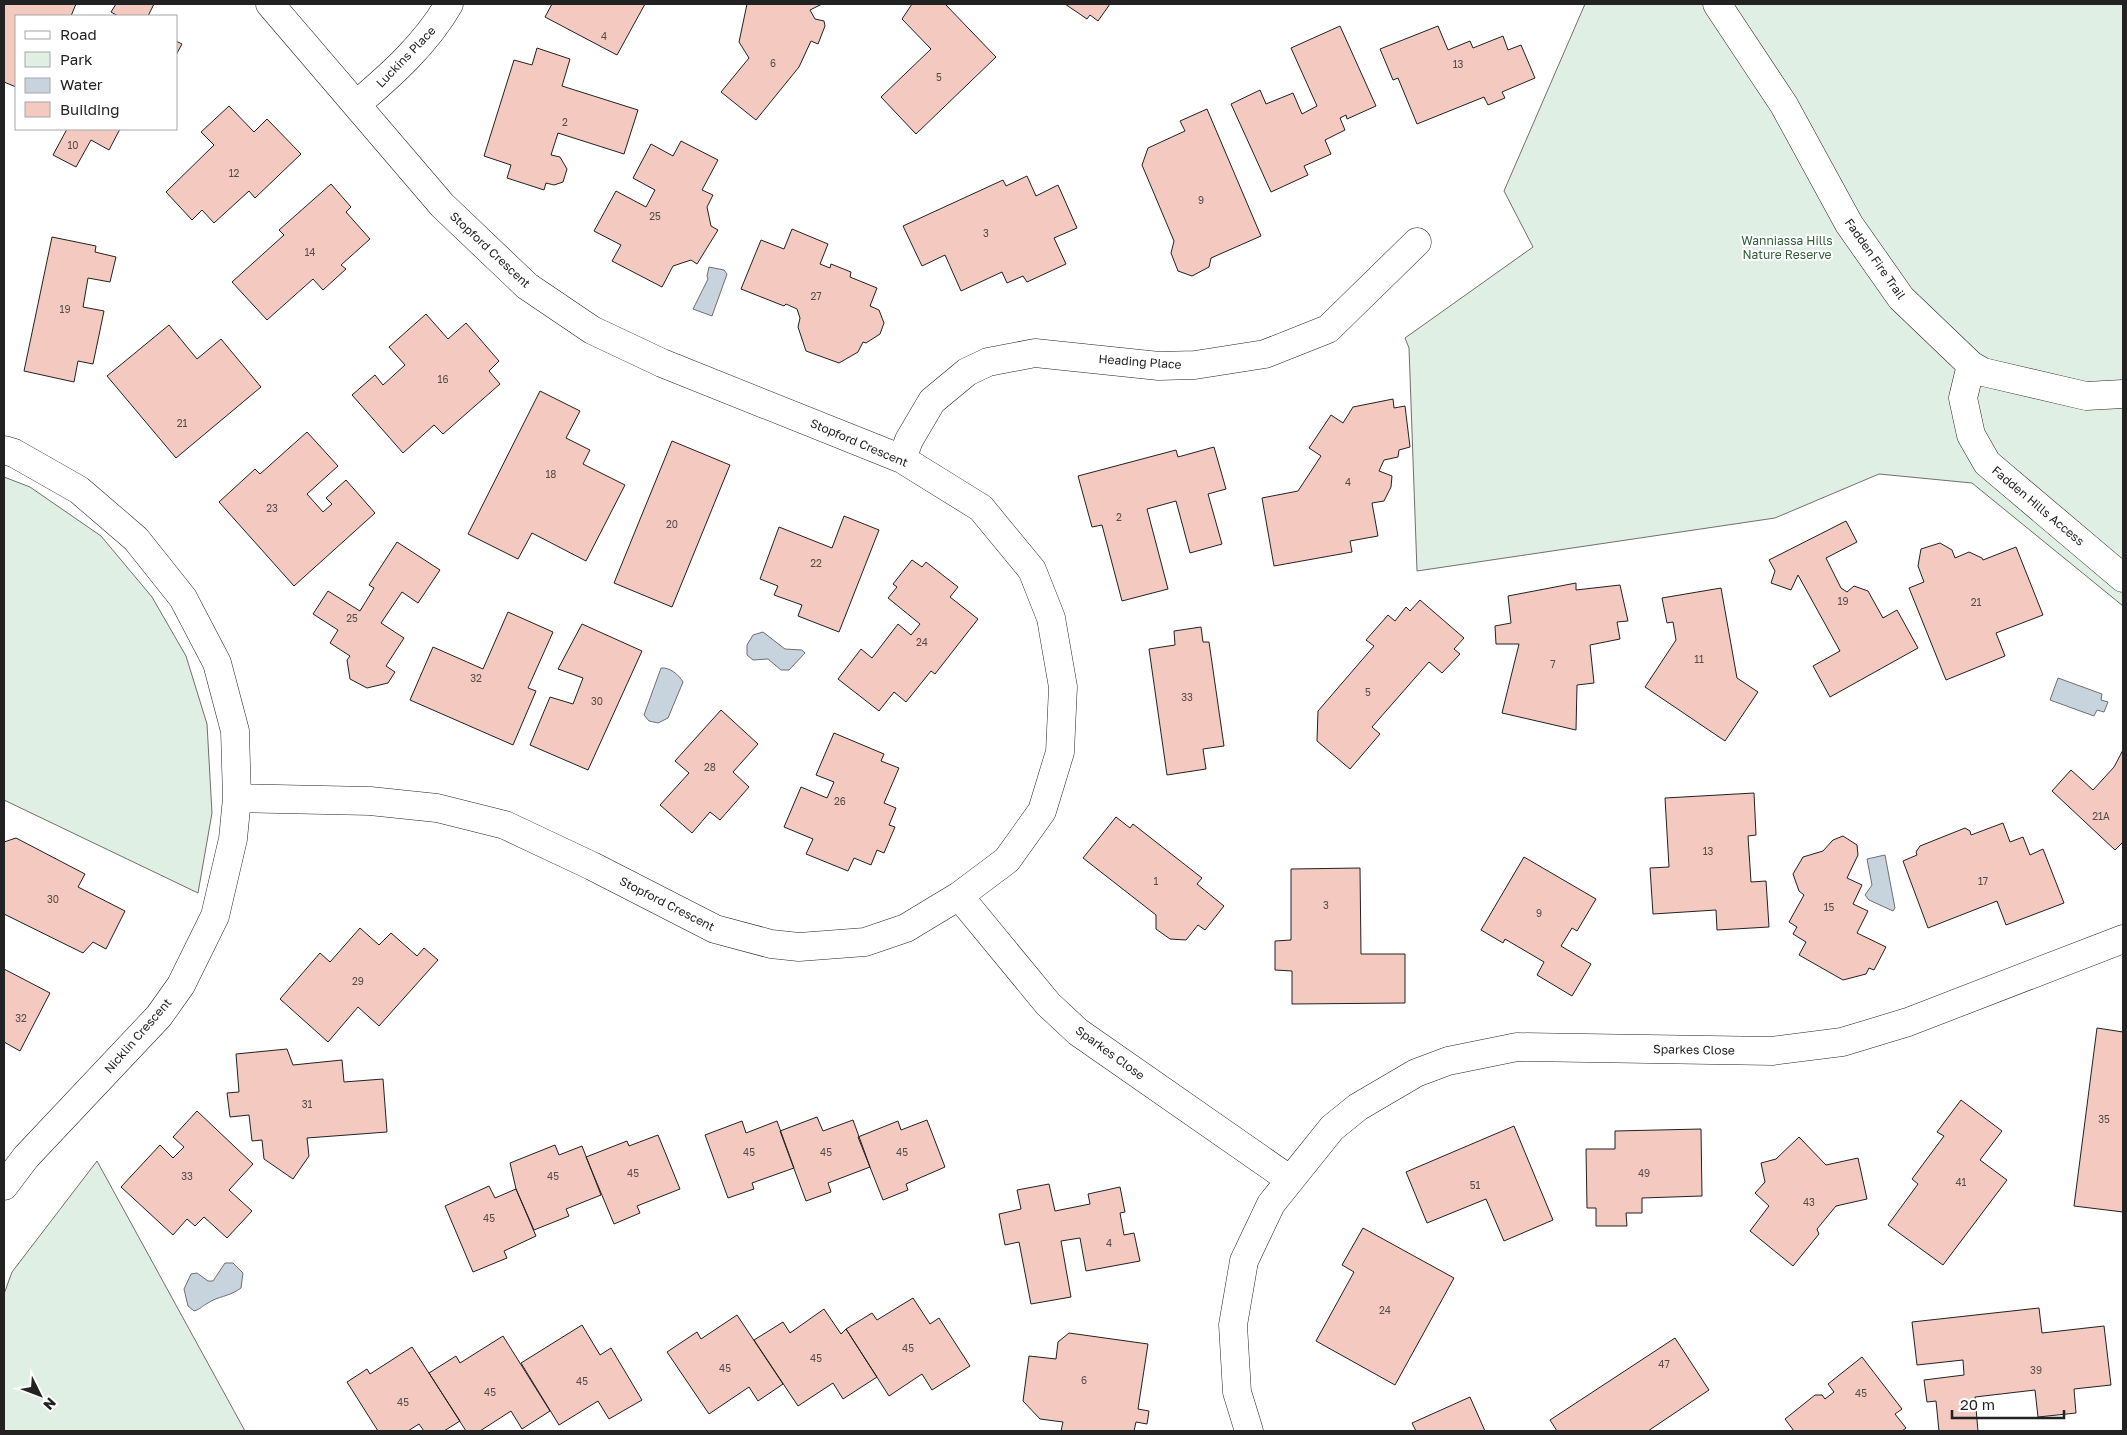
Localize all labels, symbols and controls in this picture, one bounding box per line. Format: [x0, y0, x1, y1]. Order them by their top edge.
legend [15, 15, 178, 130]
street label: Luckins Place [373, 23, 439, 90]
text: Road [60, 25, 97, 43]
house number: 4 [601, 30, 607, 42]
text: Park [60, 50, 93, 68]
house number: 6 [770, 57, 776, 69]
house number: 13 [1453, 58, 1463, 70]
house number: 5 [936, 71, 942, 83]
text: Water [60, 75, 103, 93]
text: Building [60, 100, 120, 118]
house number: 2 [562, 116, 568, 128]
house number: 10 [67, 139, 79, 151]
house number: 12 [229, 167, 240, 179]
house number: 9 [1198, 194, 1204, 206]
street label: Stopford Crescent [447, 208, 534, 291]
house number: 25 [649, 210, 661, 222]
street label: Fadden Fire Trail [1842, 215, 1909, 302]
house number: 3 [983, 227, 989, 239]
park label: Wanniassa Hills Nature Reserve [1741, 233, 1833, 262]
house number: 14 [305, 246, 315, 258]
house number: 27 [810, 290, 822, 302]
house number: 19 [60, 303, 70, 315]
street label: Heading Place [1098, 351, 1182, 372]
house number: 16 [438, 373, 448, 385]
street label: Stopford Crescent [808, 415, 910, 470]
house number: 21 [177, 417, 187, 429]
street label: Fadden Hills Access [1989, 463, 2088, 549]
house number: 18 [546, 468, 556, 480]
house number: 4 [1345, 476, 1351, 488]
house number: 23 [266, 502, 278, 514]
house number: 2 [1116, 511, 1122, 523]
house number: 20 [666, 518, 678, 530]
house number: 22 [810, 557, 822, 569]
house number: 19 [1838, 595, 1848, 607]
house number: 21 [1971, 596, 1981, 608]
house number: 25 [346, 612, 358, 624]
house number: 24 [916, 636, 928, 648]
house number: 11 [1694, 653, 1704, 665]
house number: 7 [1550, 658, 1556, 670]
house number: 32 [470, 672, 482, 684]
house number: 5 [1365, 686, 1371, 698]
house number: 33 [1181, 691, 1193, 703]
house number: 30 [591, 695, 603, 707]
house number: 28 [704, 761, 716, 773]
house number: 26 [834, 795, 846, 807]
house number: 21A [2092, 810, 2110, 822]
house number: 13 [1703, 845, 1713, 857]
street label: Stopford Crescent [617, 873, 717, 934]
house number: 1 [1154, 875, 1159, 887]
house number: 17 [1978, 875, 1988, 887]
house number: 30 [47, 893, 59, 905]
house number: 3 [1323, 899, 1329, 911]
house number: 15 [1824, 901, 1835, 913]
house number: 9 [1536, 907, 1542, 919]
house number: 29 [352, 975, 364, 987]
street label: Nicklin Crescent [101, 995, 174, 1076]
house number: 32 [15, 1012, 27, 1024]
street label: Sparkes Close [1073, 1022, 1148, 1083]
street label: Sparkes Close [1653, 1041, 1735, 1058]
house number: 31 [302, 1098, 312, 1110]
house number: 35 [2098, 1113, 2110, 1125]
house number: 45 [743, 1146, 755, 1158]
house number: 45 [820, 1146, 832, 1158]
house number: 45 [896, 1146, 908, 1158]
house number: 45 [627, 1167, 639, 1179]
house number: 49 [1638, 1167, 1650, 1179]
house number: 33 [181, 1170, 193, 1182]
house number: 45 [547, 1170, 559, 1182]
house number: 41 [1956, 1176, 1967, 1188]
house number: 51 [1470, 1179, 1480, 1191]
house number: 43 [1803, 1196, 1815, 1208]
house number: 45 [483, 1212, 495, 1224]
house number: 4 [1106, 1237, 1112, 1249]
house number: 24 [1379, 1304, 1391, 1316]
house number: 45 [902, 1342, 914, 1354]
house number: 45 [810, 1352, 822, 1364]
house number: 47 [1658, 1358, 1670, 1370]
house number: 45 [719, 1362, 731, 1374]
house number: 39 [2030, 1364, 2042, 1376]
north arrow [15, 1370, 65, 1420]
house number: 6 [1081, 1374, 1087, 1386]
house number: 45 [576, 1375, 588, 1387]
house number: 45 [484, 1386, 496, 1398]
house number: 45 [1855, 1387, 1867, 1399]
scale bar [1952, 1388, 2064, 1420]
text: N [40, 1394, 60, 1414]
text: 20 m [1960, 1395, 1995, 1413]
house number: 45 [397, 1396, 409, 1408]

